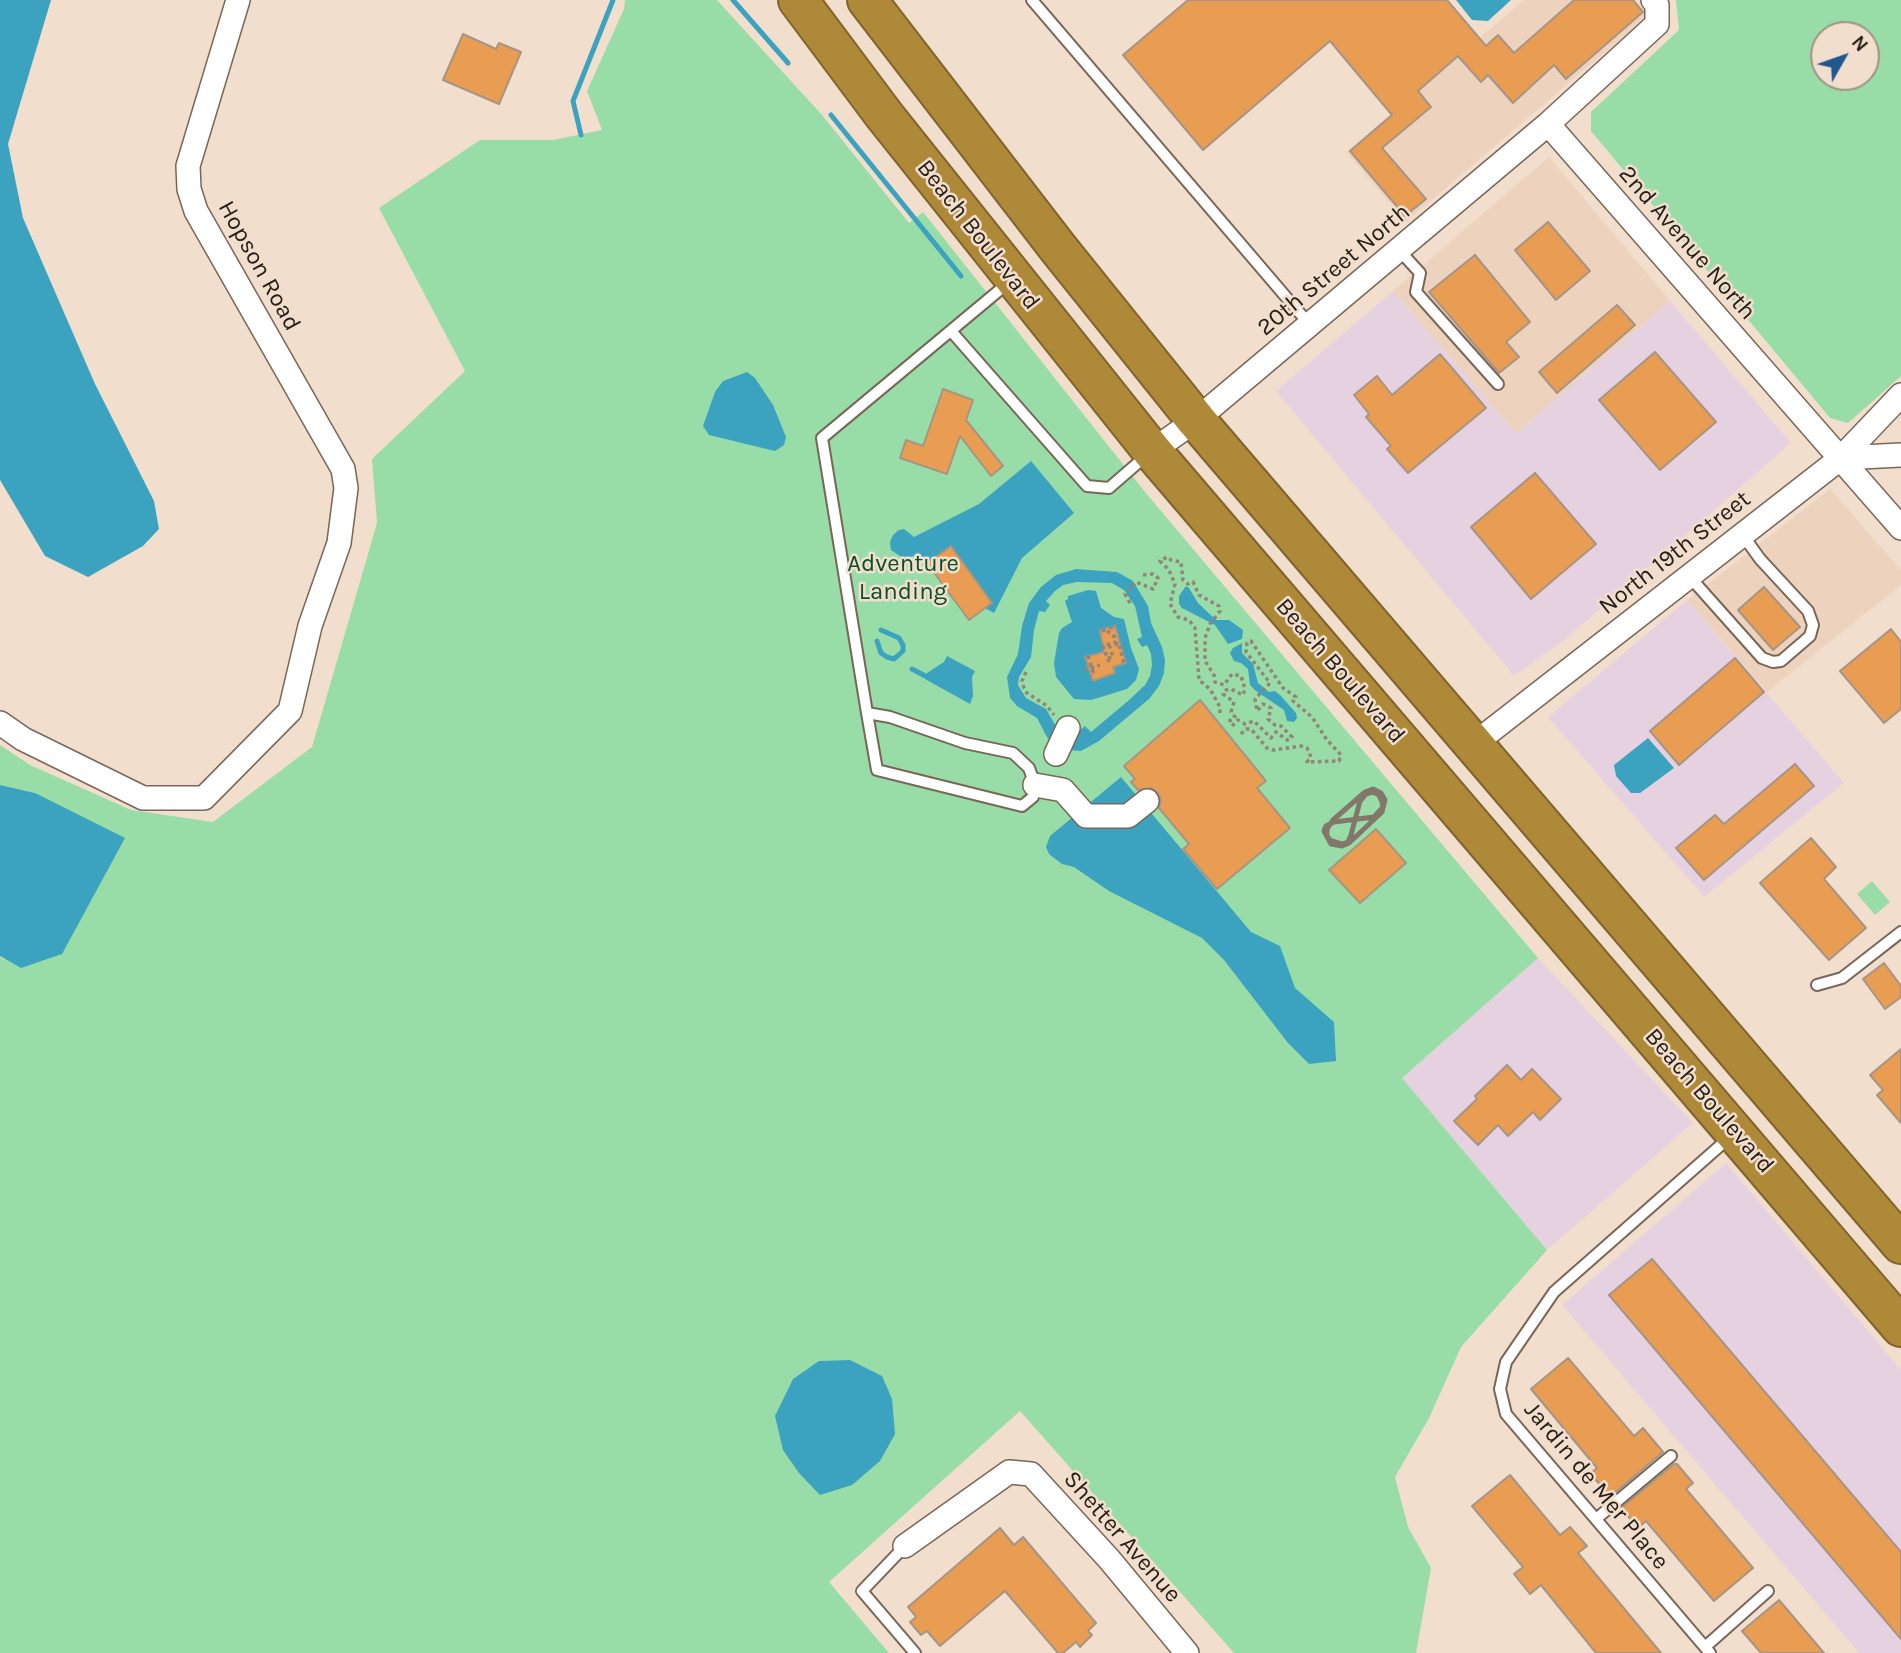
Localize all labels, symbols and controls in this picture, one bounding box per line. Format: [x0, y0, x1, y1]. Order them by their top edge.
north arrow [1810, 21, 1880, 91]
text: N [1847, 31, 1872, 56]
street label: Beach Boulevard [910, 154, 1046, 316]
street label: 2nd Avenue North [1612, 160, 1762, 326]
street label: Hopson Road [211, 196, 307, 336]
street label: 20th Street North [1252, 198, 1416, 342]
street label: North 19th Street [1593, 485, 1757, 621]
park label: Adventure Landing [847, 550, 959, 606]
street label: Beach Boulevard [1269, 593, 1411, 749]
street label: Beach Boulevard [1638, 1023, 1780, 1179]
street label: Jardin de Mer Place [1517, 1396, 1675, 1576]
street label: Shetter Avenue [1057, 1465, 1187, 1609]

